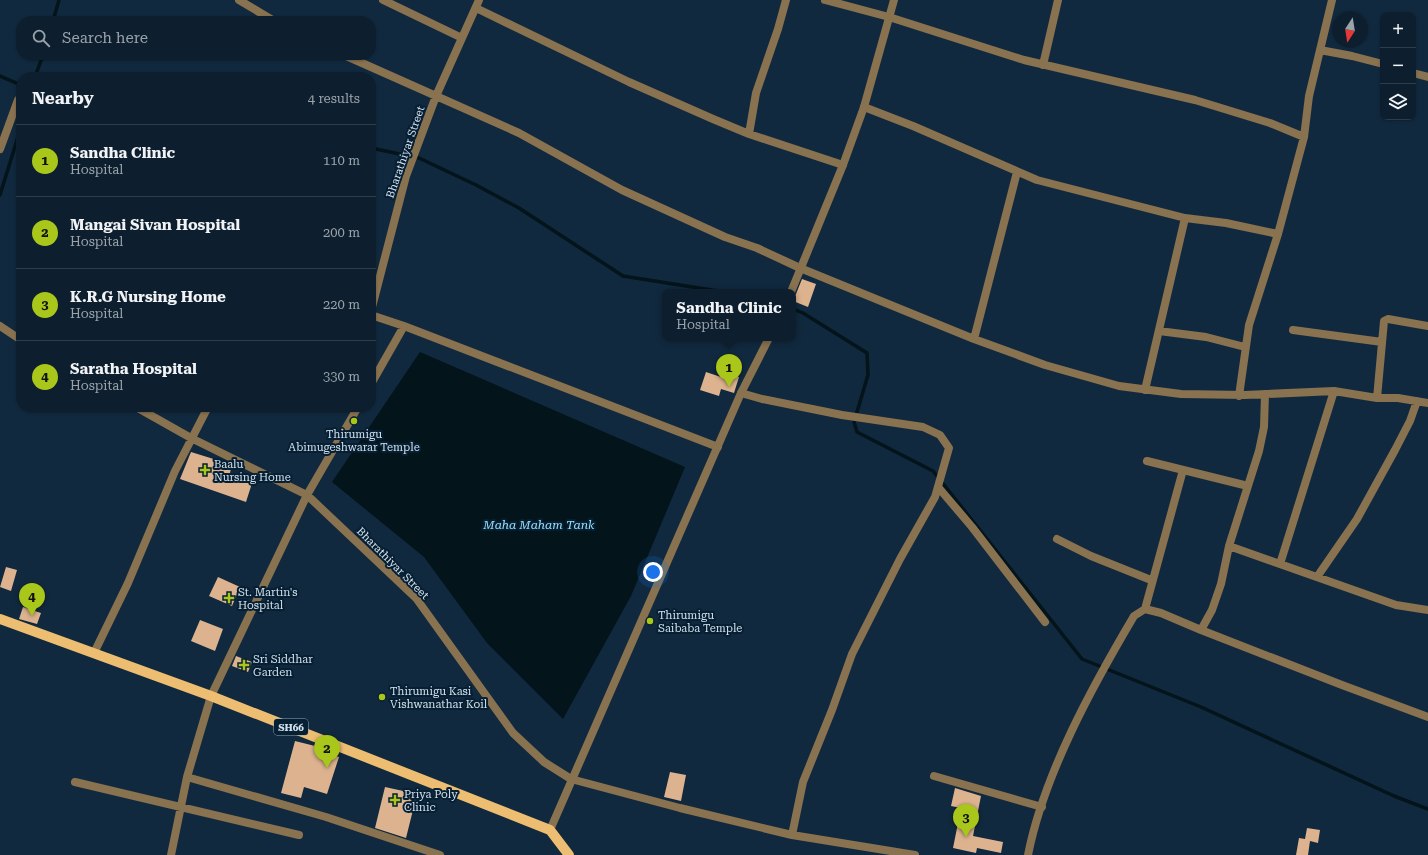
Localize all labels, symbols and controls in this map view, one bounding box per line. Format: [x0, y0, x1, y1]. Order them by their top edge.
north arrow [1332, 12, 1368, 48]
map controls [1380, 12, 1416, 120]
button: + [1380, 12, 1416, 48]
search box [16, 16, 376, 60]
icon: search [30, 27, 52, 49]
text: Search here [62, 29, 148, 47]
button: − [1380, 48, 1416, 84]
button: layers [1380, 84, 1416, 120]
text: Nearby [32, 88, 94, 108]
text: 4 results [308, 91, 360, 106]
street label: Bharathiyar Street [384, 104, 427, 200]
text: Sandha Clinic [70, 144, 175, 162]
text: 1 [41, 153, 49, 168]
text: 110 m [323, 153, 360, 168]
text: Hospital [70, 162, 123, 177]
text: Mangai Sivan Hospital [70, 216, 240, 234]
text: 2 [41, 225, 49, 240]
text: 200 m [323, 225, 360, 240]
text: Hospital [70, 234, 123, 249]
text: K.R.G Nursing Home [70, 288, 226, 306]
popup [662, 289, 796, 341]
text: 3 [41, 297, 49, 312]
text: 220 m [323, 297, 360, 312]
text: Sandha Clinic [676, 299, 782, 317]
text: Hospital [70, 306, 123, 321]
text: Hospital [676, 317, 730, 332]
pin: 1 [716, 354, 742, 387]
text: Saratha Hospital [70, 360, 197, 378]
text: 4 [41, 369, 49, 384]
text: 330 m [323, 369, 360, 384]
text: Hospital [70, 378, 123, 393]
marker: Thirumigu Abimugeshwarar Temple [349, 416, 359, 426]
place label: Thirumigu Abimugeshwarar Temple [288, 428, 420, 454]
place label: Baalu Nursing Home [214, 458, 291, 484]
marker: Baalu Nursing Home [199, 464, 211, 476]
water label: Maha Maham Tank [482, 518, 595, 532]
street label: Bharathiyar Street [354, 525, 431, 602]
your location [643, 562, 663, 582]
pin: 4 [19, 583, 45, 616]
place label: St. Martin's Hospital [238, 586, 297, 612]
marker: St. Martin's Hospital [223, 592, 235, 604]
place label: Thirumigu Saibaba Temple [658, 609, 742, 635]
marker: Thirumigu Saibaba Temple [645, 616, 655, 626]
place label: Sri Siddhar Garden [253, 653, 313, 679]
marker: Sri Siddhar Garden [238, 659, 250, 671]
place label: Thirumigu Kasi Vishwanathar Koil [390, 685, 488, 711]
marker: Thirumigu Kasi Vishwanathar Koil [377, 692, 387, 702]
road number: SH66 [274, 719, 308, 735]
pin: 2 [314, 735, 340, 768]
place label: Priya Poly Clinic [404, 788, 458, 814]
marker: Priya Poly Clinic [389, 794, 401, 806]
pin: 3 [953, 804, 979, 837]

